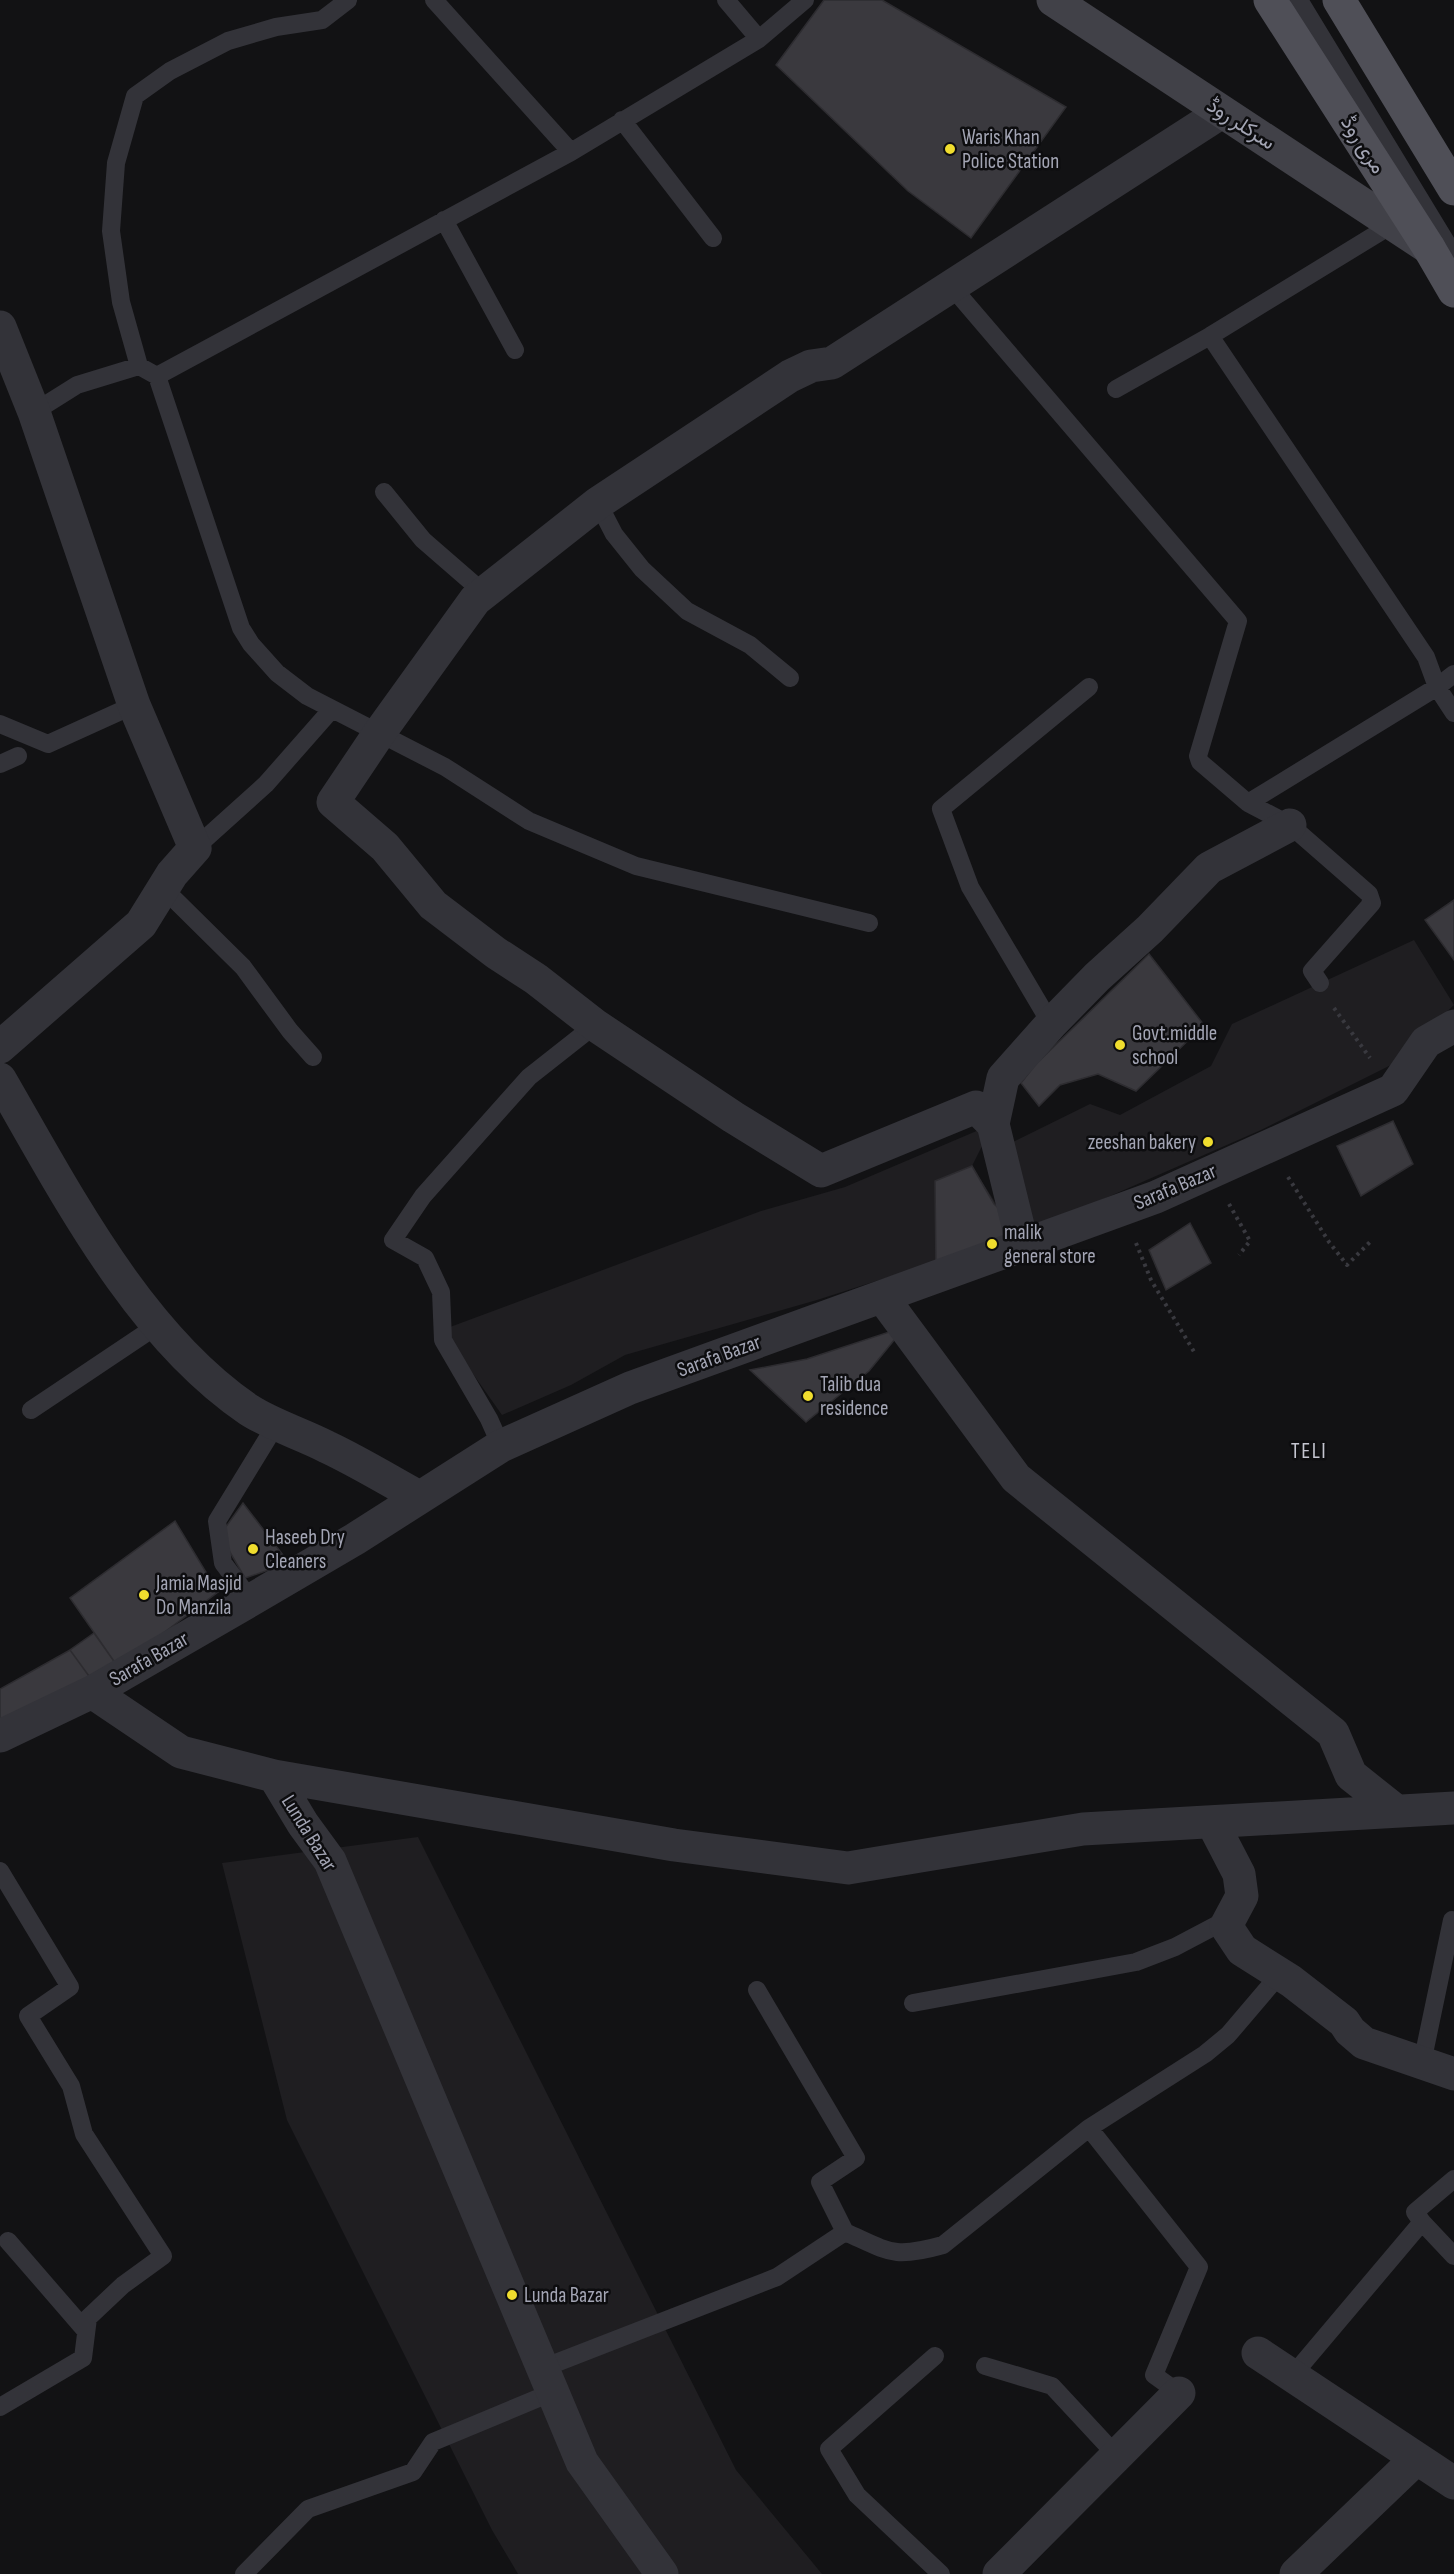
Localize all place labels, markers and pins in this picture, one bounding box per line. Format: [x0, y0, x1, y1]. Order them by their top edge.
place label: Waris Khan Police Station [962, 125, 1059, 174]
marker: Waris Khan Police Station [943, 142, 957, 156]
place label: Govt.middle school [1132, 1021, 1217, 1070]
marker: Govt.middle school [1113, 1038, 1127, 1052]
place label: zeeshan bakery [1088, 1130, 1196, 1155]
marker: zeeshan bakery [1201, 1135, 1215, 1149]
place label: malik general store [1004, 1220, 1096, 1269]
marker: malik general store [985, 1237, 999, 1251]
place label: Talib dua residence [820, 1372, 889, 1421]
marker: Talib dua residence [801, 1389, 815, 1403]
place label: Haseeb Dry Cleaners [265, 1525, 345, 1574]
marker: Haseeb Dry Cleaners [246, 1542, 260, 1556]
place label: Jamia Masjid Do Manzila [155, 1571, 242, 1620]
marker: Jamia Masjid Do Manzila [137, 1588, 151, 1602]
place label: Lunda Bazar [524, 2283, 609, 2308]
marker: Lunda Bazar [505, 2288, 519, 2302]

